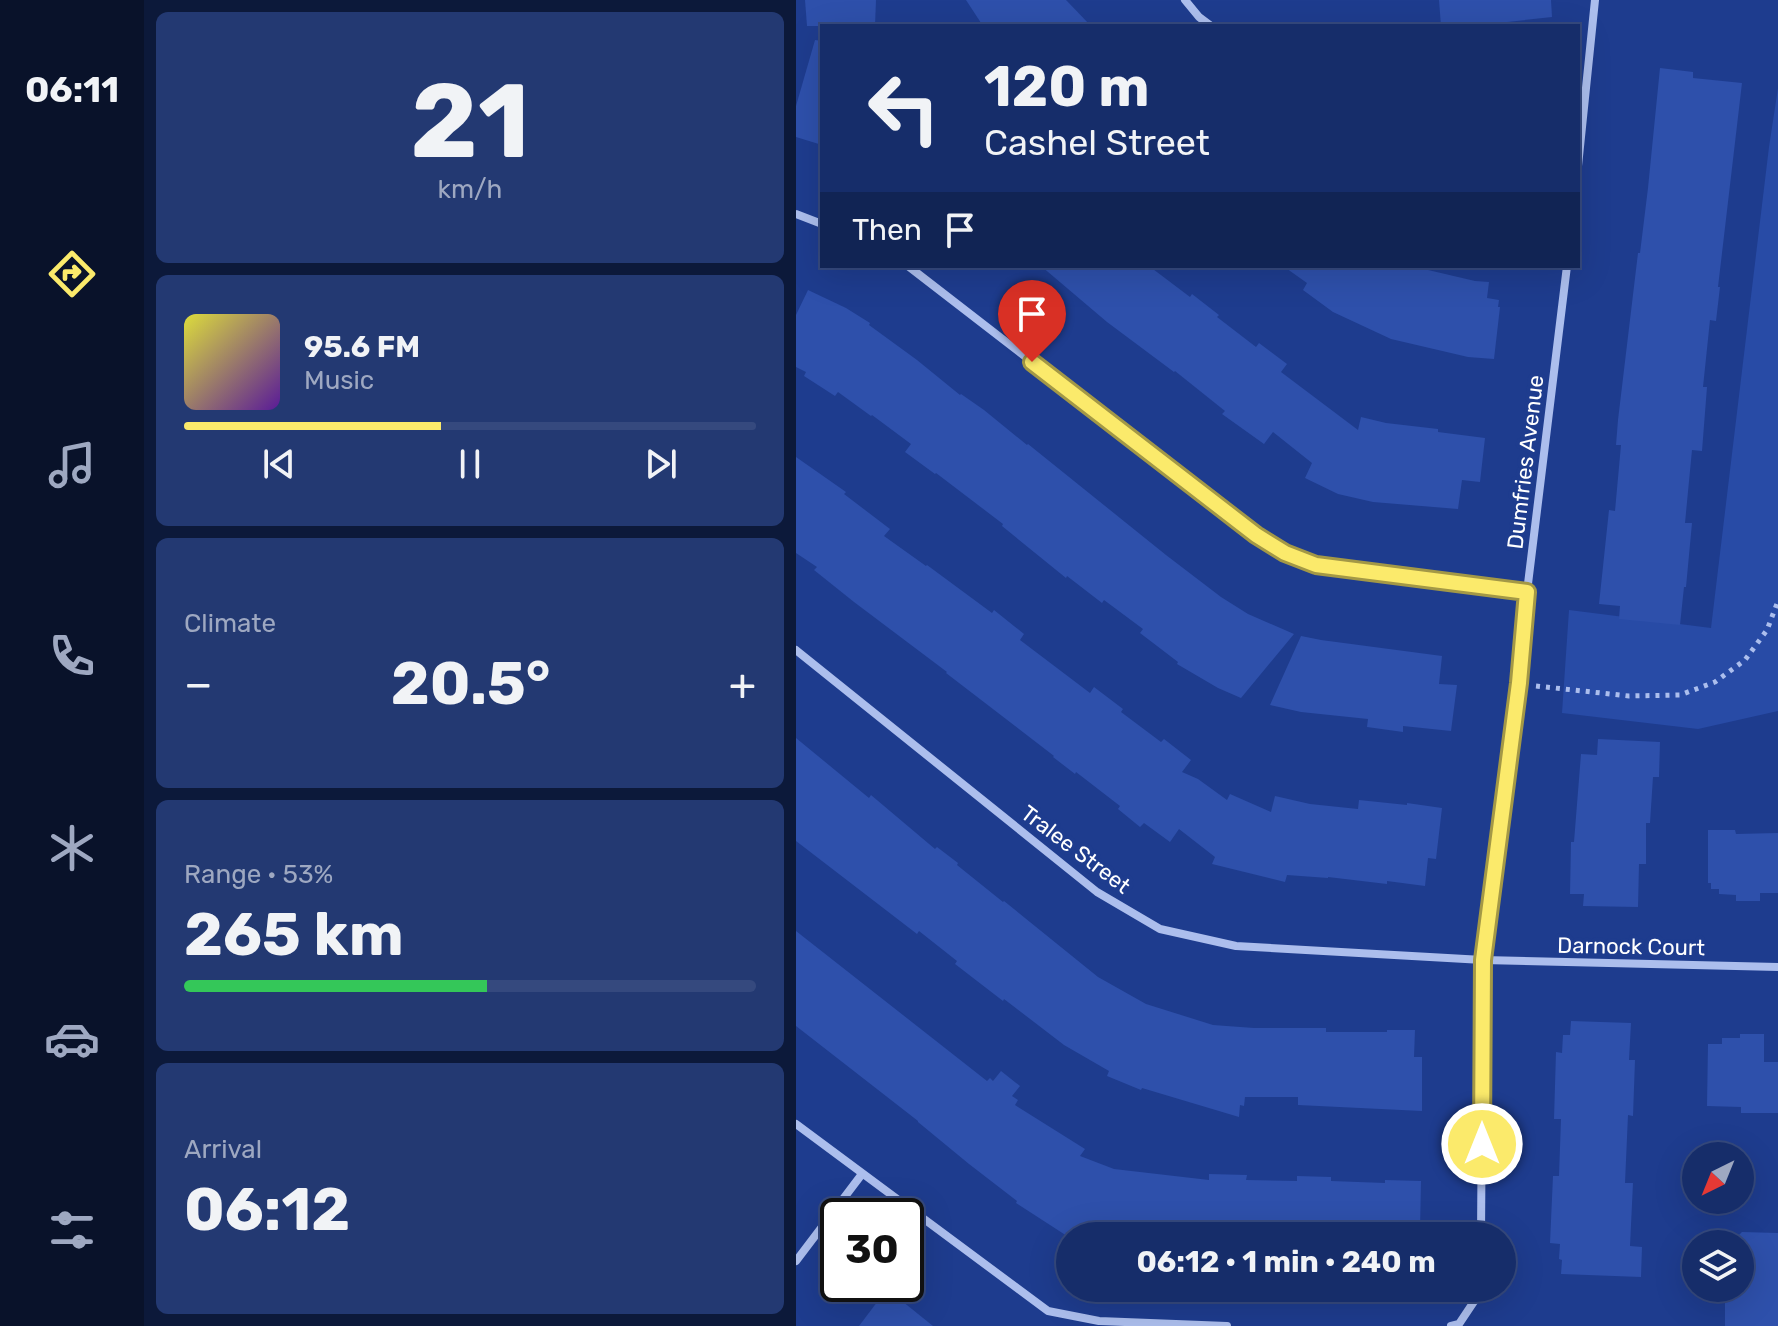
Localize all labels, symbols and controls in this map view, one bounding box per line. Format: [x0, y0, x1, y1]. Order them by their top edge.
text: 120 m [984, 54, 1150, 120]
icon: left [852, 56, 956, 160]
text: 21 [410, 60, 530, 183]
text: 06:11 [25, 68, 119, 111]
text: Cashel Street [984, 121, 1210, 164]
text: km/h [438, 174, 502, 205]
icon: arrive [938, 208, 982, 252]
text: Then [852, 212, 922, 248]
icon: directions [44, 246, 100, 302]
pin [998, 280, 1066, 362]
icon: arrive [1010, 292, 1054, 336]
text: 95.6 FM [304, 329, 420, 365]
text: Music [304, 365, 374, 396]
street label: Dumfries Avenue [1501, 373, 1550, 551]
icon: music [44, 437, 100, 493]
icon: previous [257, 442, 301, 486]
icon: pause [448, 442, 492, 486]
icon: next [639, 442, 683, 486]
text: Climate [184, 608, 276, 639]
icon: phone [44, 628, 100, 684]
text: 20.5° [391, 648, 551, 719]
text: − [184, 658, 213, 710]
text: + [729, 658, 756, 710]
street label: Tralee Street [1016, 799, 1136, 900]
icon: climate [44, 820, 100, 876]
text: Range · 53% [184, 859, 333, 890]
text: 265 km [184, 899, 404, 970]
street label: Darnock Court [1557, 932, 1706, 961]
icon: car [44, 1011, 100, 1067]
position arrow [1440, 1102, 1524, 1186]
text: Arrival [184, 1134, 262, 1165]
north arrow [1682, 1142, 1754, 1214]
map controls [1682, 1142, 1754, 1302]
text: 06:12 [184, 1174, 350, 1245]
speed limit sign: 30 [820, 1198, 924, 1302]
icon: filters [44, 1202, 100, 1258]
button: layers [1682, 1230, 1754, 1302]
text: 06:12 · 1 min · 240 m [1136, 1244, 1436, 1280]

